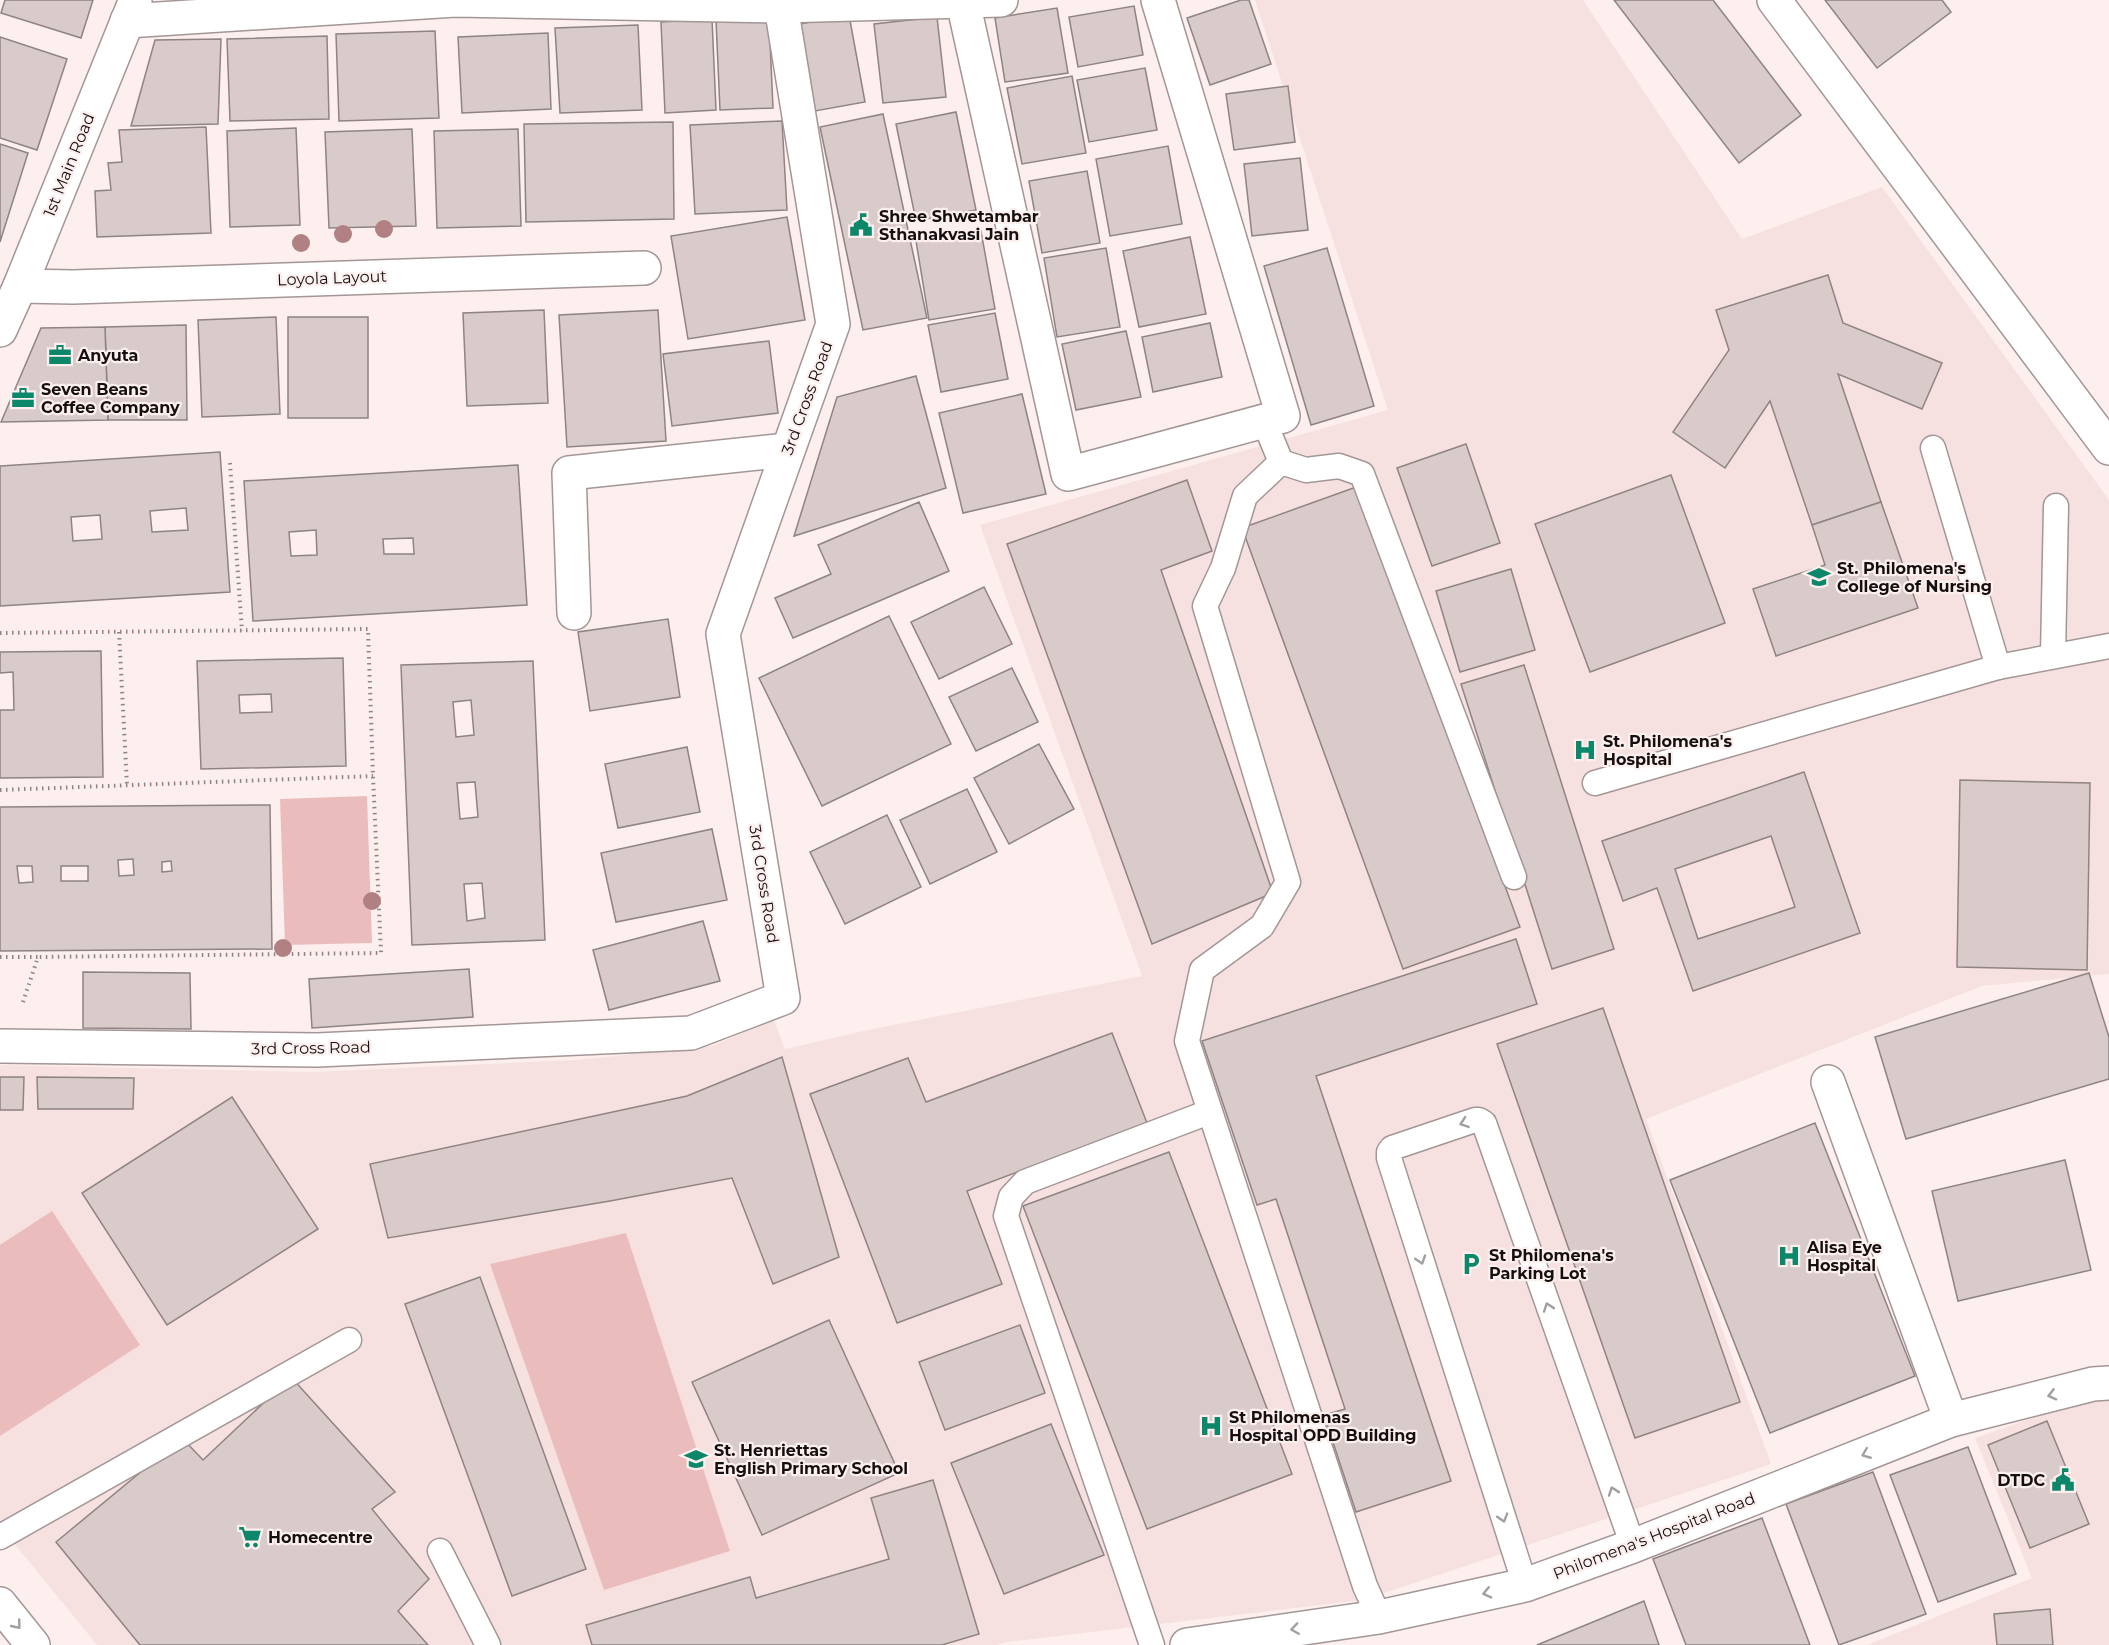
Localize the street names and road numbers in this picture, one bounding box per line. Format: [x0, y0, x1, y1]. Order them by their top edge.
street label: 1st Main Road [40, 110, 98, 220]
street label: Loyola Layout [277, 267, 388, 289]
street label: 3rd Cross Road [778, 339, 836, 457]
street label: 3rd Cross Road [745, 823, 783, 945]
street label: 3rd Cross Road [251, 1037, 371, 1059]
street label: Philomena's Hospital Road [1550, 1489, 1758, 1583]

